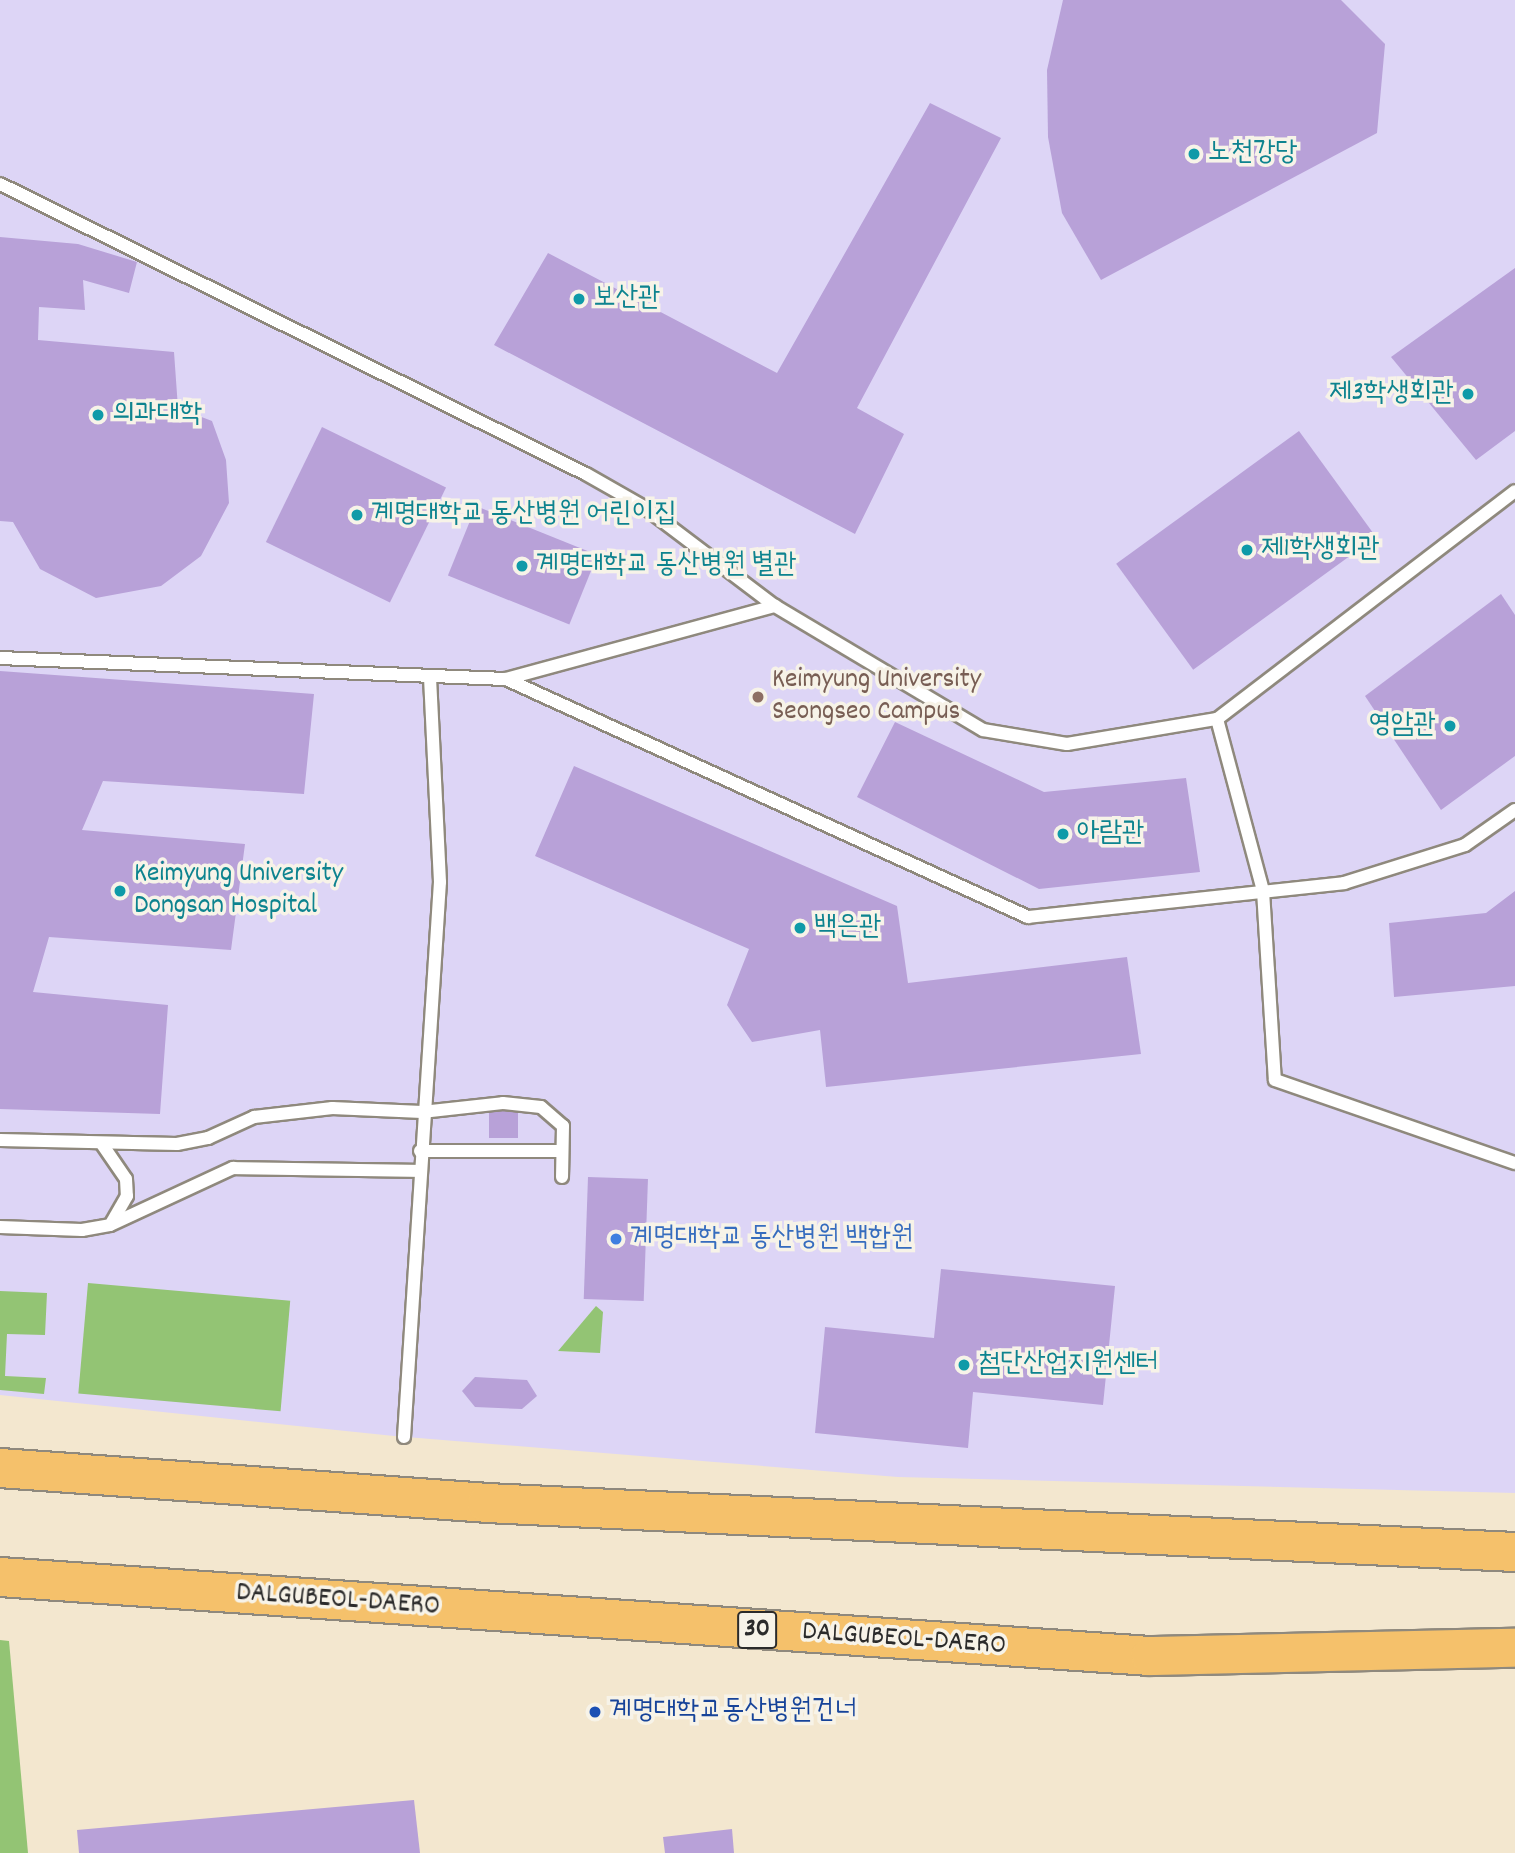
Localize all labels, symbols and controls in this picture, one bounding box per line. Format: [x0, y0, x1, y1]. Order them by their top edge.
place label: 노천강당 [1208, 137, 1298, 171]
marker: 노천강당 [1186, 146, 1202, 162]
place label: 보산관 [593, 282, 661, 316]
marker: 보산관 [571, 291, 587, 307]
place label: 제3학생회관 [1329, 377, 1454, 411]
marker: 제3학생회관 [1460, 386, 1476, 402]
place label: 의과대학 [112, 398, 202, 432]
marker: 의과대학 [90, 407, 106, 423]
place label: 계명대학교 동산병원 어린이집 [371, 498, 677, 532]
marker: 계명대학교 동산병원 어린이집 [349, 507, 365, 523]
place label: 제1학생회관 [1261, 533, 1380, 567]
marker: 제1학생회관 [1239, 542, 1255, 558]
place label: 계명대학교 동산병원 별관 [536, 549, 797, 583]
marker: 계명대학교 동산병원 별관 [514, 558, 530, 574]
place label: Keimyung University Seongseo Campus [772, 664, 981, 730]
marker: Keimyung University Seongseo Campus [750, 689, 766, 705]
place label: 영암관 [1368, 709, 1436, 743]
marker: 영암관 [1442, 718, 1458, 734]
place label: 아람관 [1077, 817, 1145, 851]
marker: 아람관 [1055, 826, 1071, 842]
place label: Keimyung University Dongsan Hospital [134, 858, 343, 924]
marker: Keimyung University Dongsan Hospital [112, 883, 128, 899]
place label: 백은관 [814, 911, 882, 945]
marker: 백은관 [792, 920, 808, 936]
place label: 계명대학교 동산병원 백합원 [630, 1222, 913, 1256]
marker: 계명대학교 동산병원 백합원 [608, 1231, 624, 1247]
place label: 첨단산업지원센터 [978, 1348, 1158, 1382]
marker: 첨단산업지원센터 [956, 1357, 972, 1373]
street label: DALGUBEOL-DAERO [235, 1577, 441, 1625]
road number: 30 [736, 1608, 778, 1652]
street label: DALGUBEOL-DAERO [801, 1616, 1007, 1664]
place label: 계명대학교동산병원건너 [609, 1695, 857, 1729]
marker: 계명대학교동산병원건너 [587, 1704, 603, 1720]

